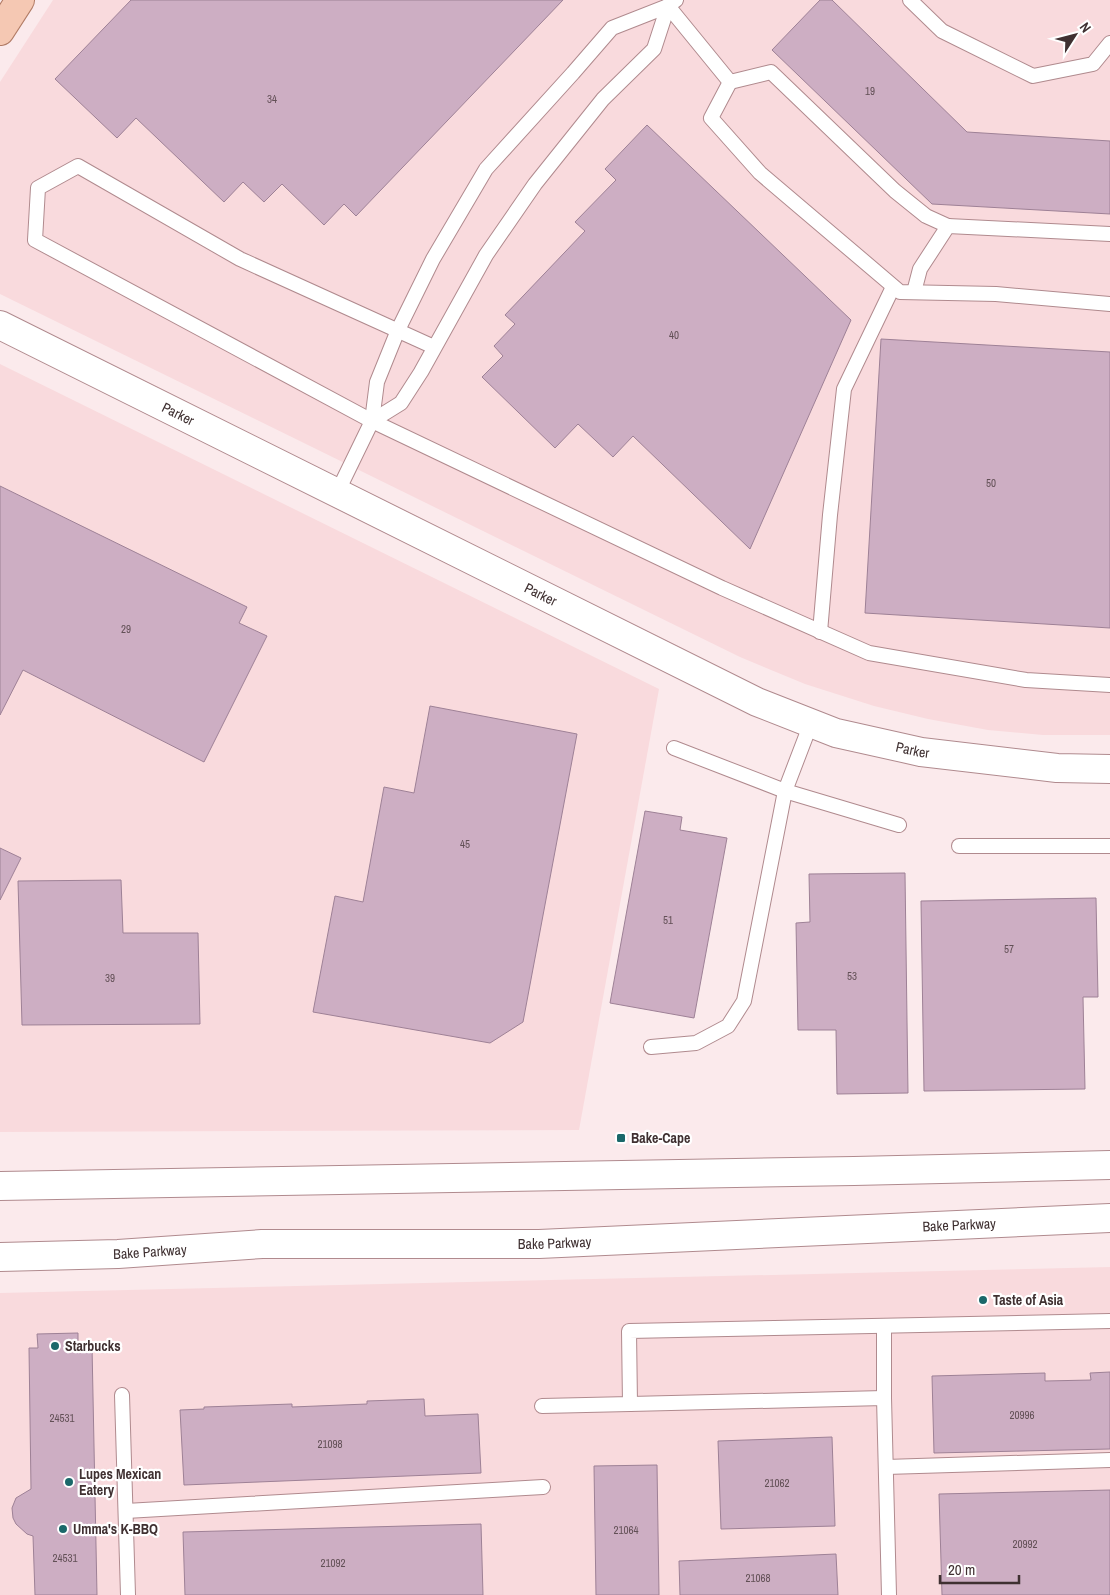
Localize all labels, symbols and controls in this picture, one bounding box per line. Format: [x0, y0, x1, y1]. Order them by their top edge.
north arrow [1050, 10, 1100, 60]
text: N [1076, 19, 1095, 36]
house number: 19 [865, 84, 875, 98]
house number: 34 [267, 92, 277, 106]
house number: 40 [669, 328, 679, 342]
street label: Parker [159, 398, 197, 429]
house number: 50 [986, 476, 996, 490]
street label: Parker [521, 579, 560, 610]
house number: 29 [121, 622, 131, 636]
street label: Parker [894, 738, 930, 762]
house number: 45 [460, 837, 470, 851]
house number: 51 [663, 913, 673, 927]
house number: 57 [1004, 942, 1014, 956]
house number: 53 [847, 969, 857, 983]
house number: 39 [105, 971, 115, 985]
place label: Bake-Cape [631, 1129, 690, 1147]
marker: Bake-Cape [615, 1132, 627, 1144]
street label: Bake Parkway [922, 1214, 997, 1236]
street label: Bake Parkway [518, 1233, 592, 1253]
street label: Bake Parkway [113, 1240, 187, 1263]
place label: Taste of Asia [993, 1291, 1064, 1309]
marker: Taste of Asia [977, 1294, 989, 1306]
place label: Starbucks [65, 1337, 121, 1355]
marker: Starbucks [49, 1340, 61, 1352]
house number: 20996 [1009, 1408, 1035, 1422]
house number: 24531 [49, 1411, 75, 1425]
house number: 21098 [317, 1437, 343, 1451]
place label: Lupes Mexican Eatery [79, 1465, 161, 1499]
marker: Lupes Mexican Eatery [63, 1476, 75, 1488]
house number: 21062 [764, 1476, 790, 1490]
place label: Umma's K-BBQ [73, 1520, 158, 1538]
marker: Umma's K-BBQ [57, 1523, 69, 1535]
house number: 21064 [613, 1523, 639, 1537]
house number: 20992 [1012, 1537, 1038, 1551]
house number: 24531 [52, 1551, 78, 1565]
scale bar [940, 1552, 1019, 1584]
house number: 21092 [320, 1556, 346, 1570]
text: 20 m [948, 1559, 975, 1580]
house number: 21068 [745, 1571, 771, 1585]

